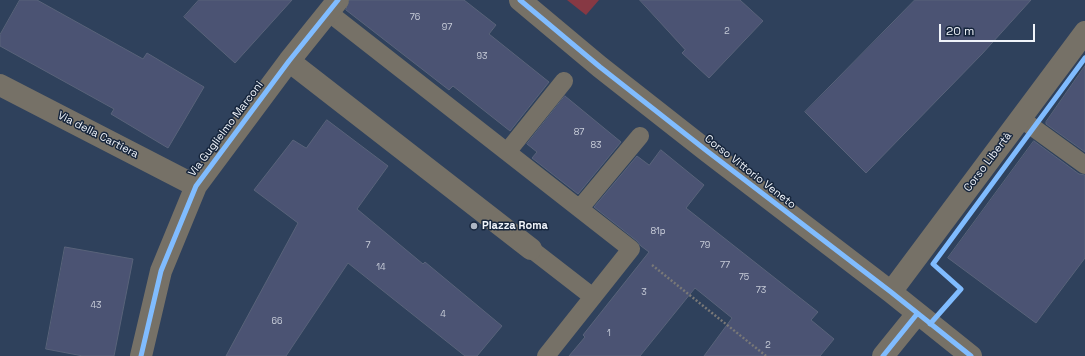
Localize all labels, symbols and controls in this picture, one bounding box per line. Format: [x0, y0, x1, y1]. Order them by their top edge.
house number: 76 [410, 13, 420, 23]
scale bar [941, 16, 1037, 42]
house number: 97 [442, 23, 452, 33]
text: 20 m [946, 23, 974, 39]
house number: 2 [724, 27, 730, 37]
house number: 93 [477, 52, 487, 62]
street label: Via Guglielmo Marconi [186, 79, 266, 179]
street label: Via della Cartiera [55, 109, 141, 161]
house number: 87 [574, 128, 584, 138]
street label: Corso Libertà [961, 130, 1015, 194]
street label: Corso Vittorio Veneto [702, 132, 798, 212]
house number: 83 [590, 141, 602, 151]
place label: Piazza Roma [482, 219, 548, 233]
marker: Piazza Roma [469, 221, 479, 231]
house number: 81p [650, 227, 666, 237]
house number: 7 [365, 241, 371, 251]
house number: 79 [700, 241, 710, 251]
house number: 77 [720, 261, 730, 271]
house number: 14 [376, 263, 386, 273]
house number: 75 [739, 273, 749, 283]
house number: 73 [756, 286, 766, 296]
house number: 3 [641, 288, 647, 298]
house number: 43 [90, 301, 102, 311]
house number: 4 [440, 310, 446, 320]
house number: 66 [271, 317, 283, 327]
house number: 1 [607, 329, 611, 339]
house number: 2 [765, 341, 771, 351]

